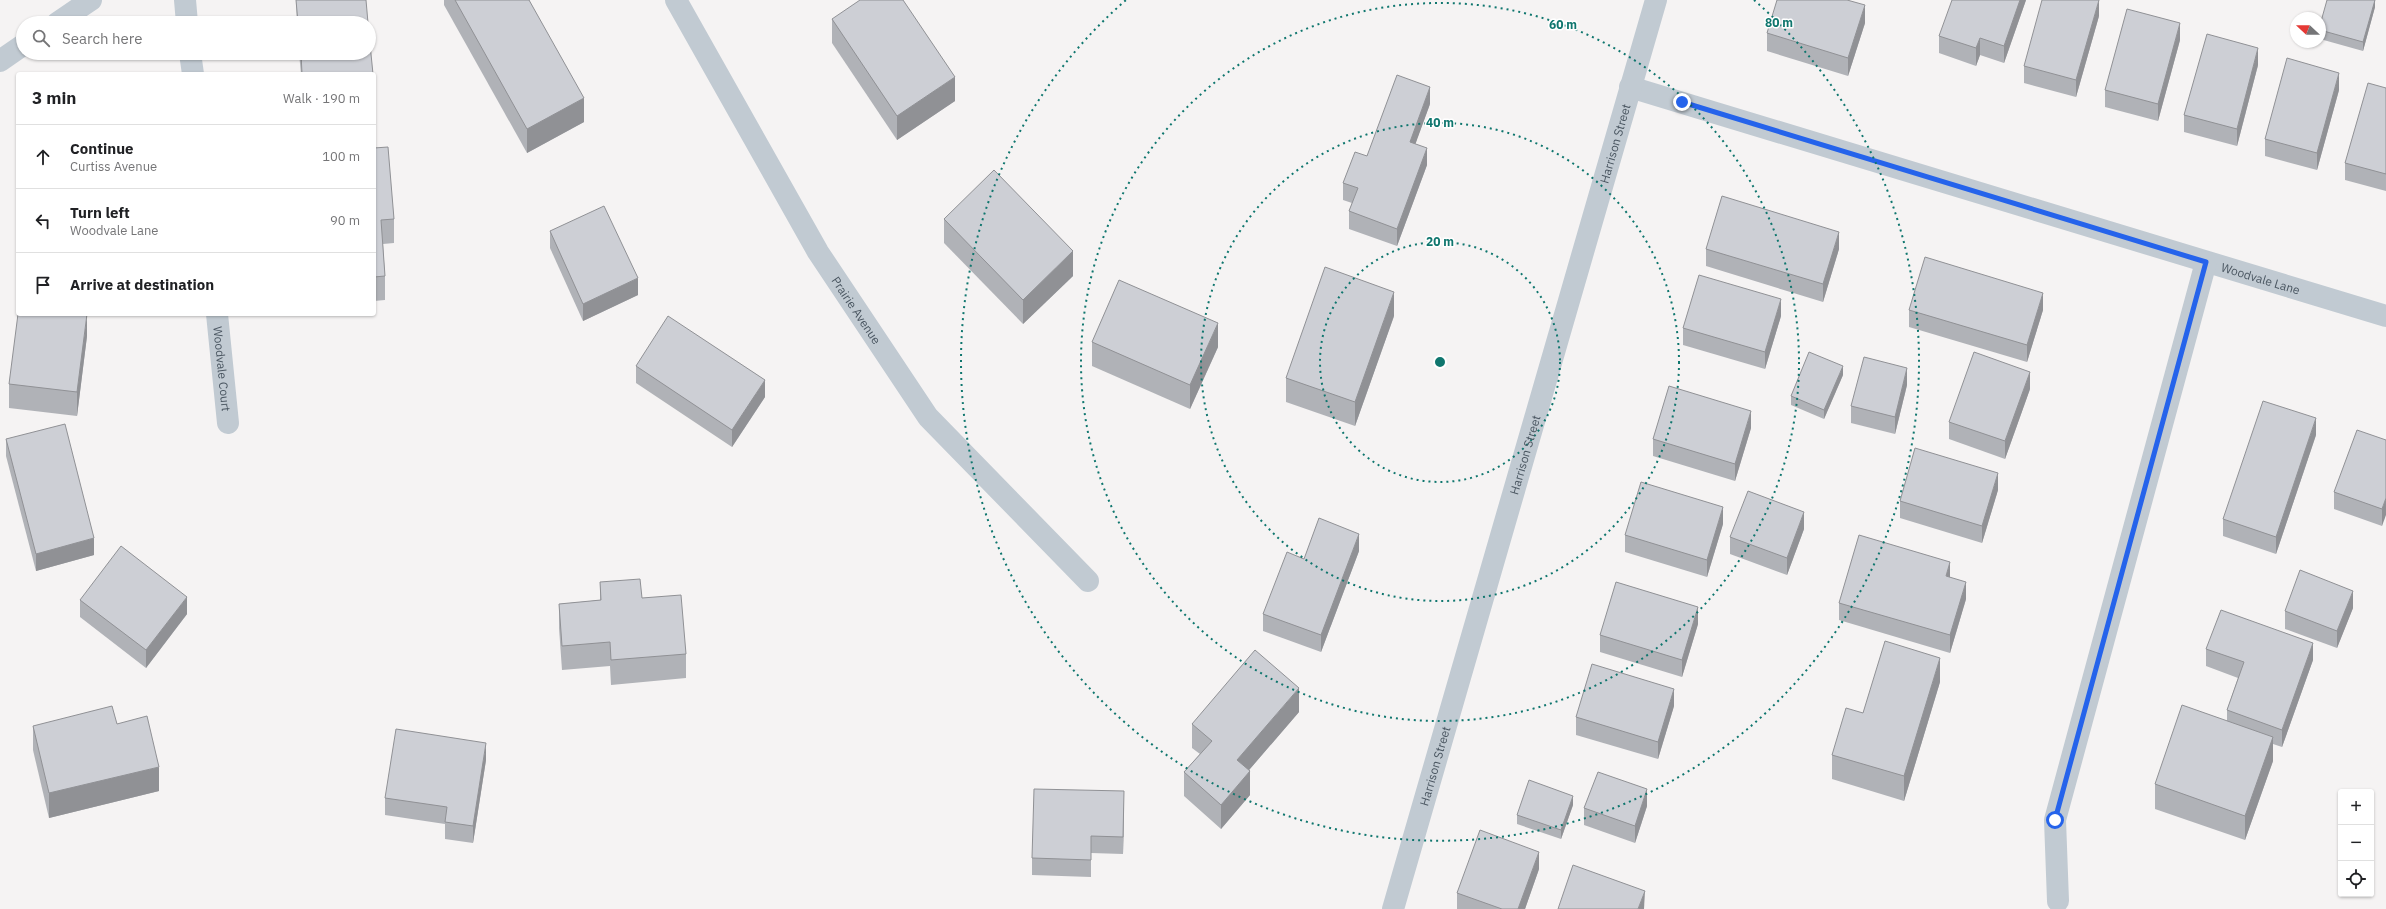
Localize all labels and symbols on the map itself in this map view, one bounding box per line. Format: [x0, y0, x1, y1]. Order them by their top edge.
north arrow [2290, 12, 2326, 48]
text: 80 m [1765, 15, 1793, 30]
text: 60 m [1549, 17, 1577, 32]
route end [1673, 93, 1691, 111]
street label: Harrison Street [1596, 102, 1633, 185]
text: 40 m [1426, 115, 1454, 130]
text: 20 m [1426, 234, 1454, 249]
street label: Woodvale Lane [2219, 259, 2302, 297]
street label: Prairie Avenue [829, 273, 885, 347]
street label: Woodvale Court [211, 325, 234, 412]
centre of rings [1433, 355, 1447, 369]
street label: Harrison Street [1506, 413, 1543, 496]
street label: Harrison Street [1416, 724, 1453, 807]
route start [2046, 811, 2064, 829]

